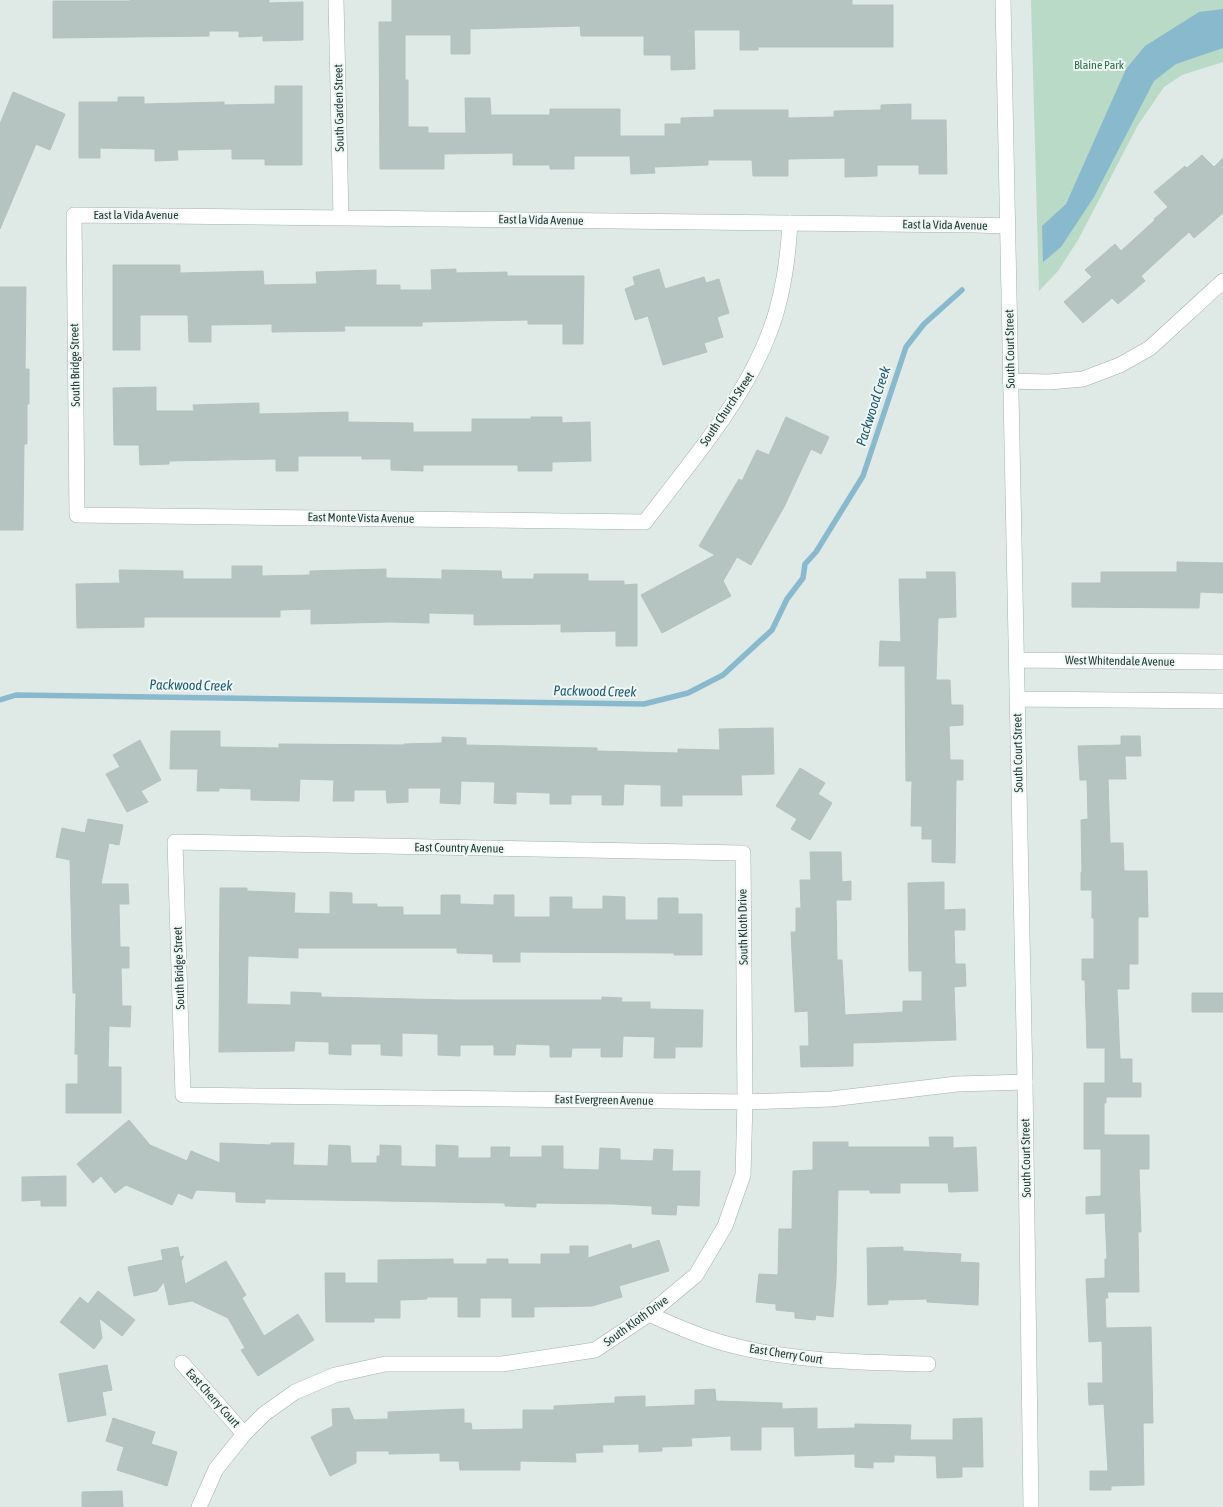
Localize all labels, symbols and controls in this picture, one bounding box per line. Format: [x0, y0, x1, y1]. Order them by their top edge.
park label: Blaine Park [1074, 58, 1125, 72]
street label: South Garden Street [331, 63, 347, 152]
street label: East la Vida Avenue [93, 208, 179, 222]
street label: East la Vida Avenue [498, 212, 584, 228]
street label: East la Vida Avenue [902, 217, 988, 233]
street label: South Court Street [1002, 309, 1018, 389]
street label: South Bridge Street [67, 323, 83, 407]
water label: Packwood Creek [853, 363, 894, 448]
street label: South Church Street [697, 369, 757, 449]
street label: East Monte Vista Avenue [308, 510, 414, 526]
street label: West Whitendale Avenue [1065, 653, 1175, 669]
water label: Packwood Creek [149, 676, 234, 694]
water label: Packwood Creek [553, 682, 638, 700]
street label: South Court Street [1010, 713, 1026, 793]
street label: East Country Avenue [414, 840, 504, 856]
street label: South Kloth Drive [735, 889, 751, 965]
street label: South Bridge Street [171, 926, 187, 1010]
street label: East Evergreen Avenue [554, 1092, 654, 1108]
street label: South Court Street [1018, 1118, 1034, 1198]
street label: South Kloth Drive [601, 1293, 671, 1349]
street label: East Cherry Court [748, 1341, 824, 1367]
street label: East Cherry Court [183, 1366, 243, 1431]

